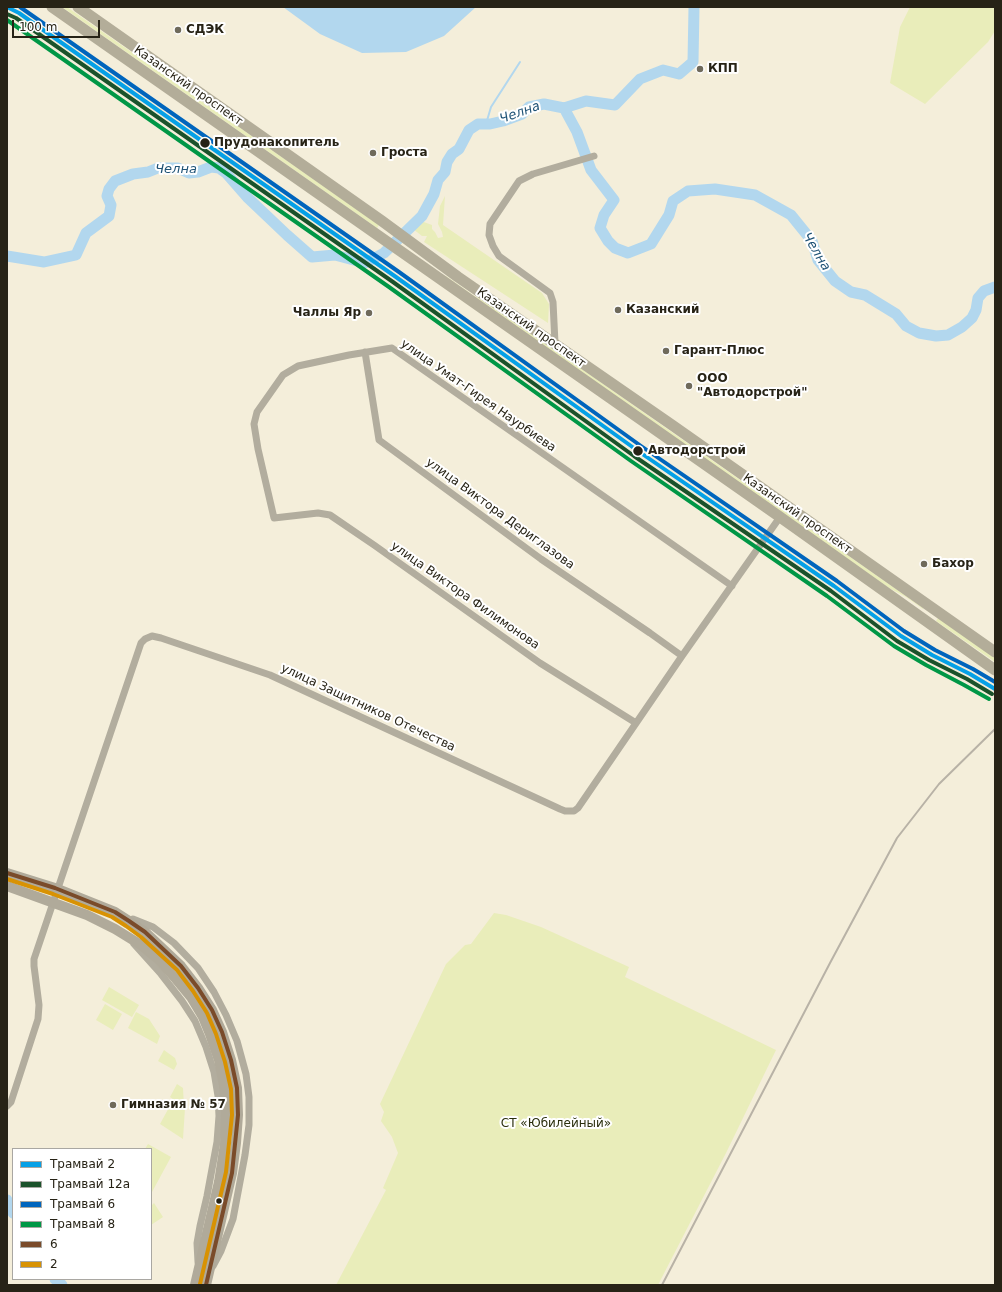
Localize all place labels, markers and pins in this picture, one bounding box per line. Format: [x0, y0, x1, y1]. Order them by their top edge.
place label: СДЭК [186, 23, 224, 37]
marker: СДЭК [173, 25, 183, 35]
place label: КПП [708, 62, 738, 76]
marker: КПП [695, 64, 705, 74]
marker: Прудонакопитель [198, 136, 212, 150]
place label: Прудонакопитель [214, 136, 339, 150]
place label: Гроста [381, 146, 428, 160]
marker: Гроста [368, 148, 378, 158]
place label: Казанский [626, 303, 699, 317]
marker: Казанский [613, 305, 623, 315]
place label: Чаллы Яр [293, 306, 361, 320]
marker: Чаллы Яр [364, 308, 374, 318]
place label: Гарант-Плюс [674, 344, 764, 358]
marker: Гарант-Плюс [661, 346, 671, 356]
place label: ООО "Автодорстрой" [697, 372, 807, 400]
marker: ООО "Автодорстрой" [684, 381, 694, 391]
marker: Автодорстрой [631, 444, 645, 458]
place label: Автодорстрой [648, 444, 746, 458]
place label: Бахор [932, 557, 974, 571]
marker: Бахор [919, 559, 929, 569]
place label: Гимназия № 57 [121, 1098, 226, 1112]
marker: Гимназия № 57 [108, 1100, 118, 1110]
unlabelled marker [214, 1196, 224, 1206]

